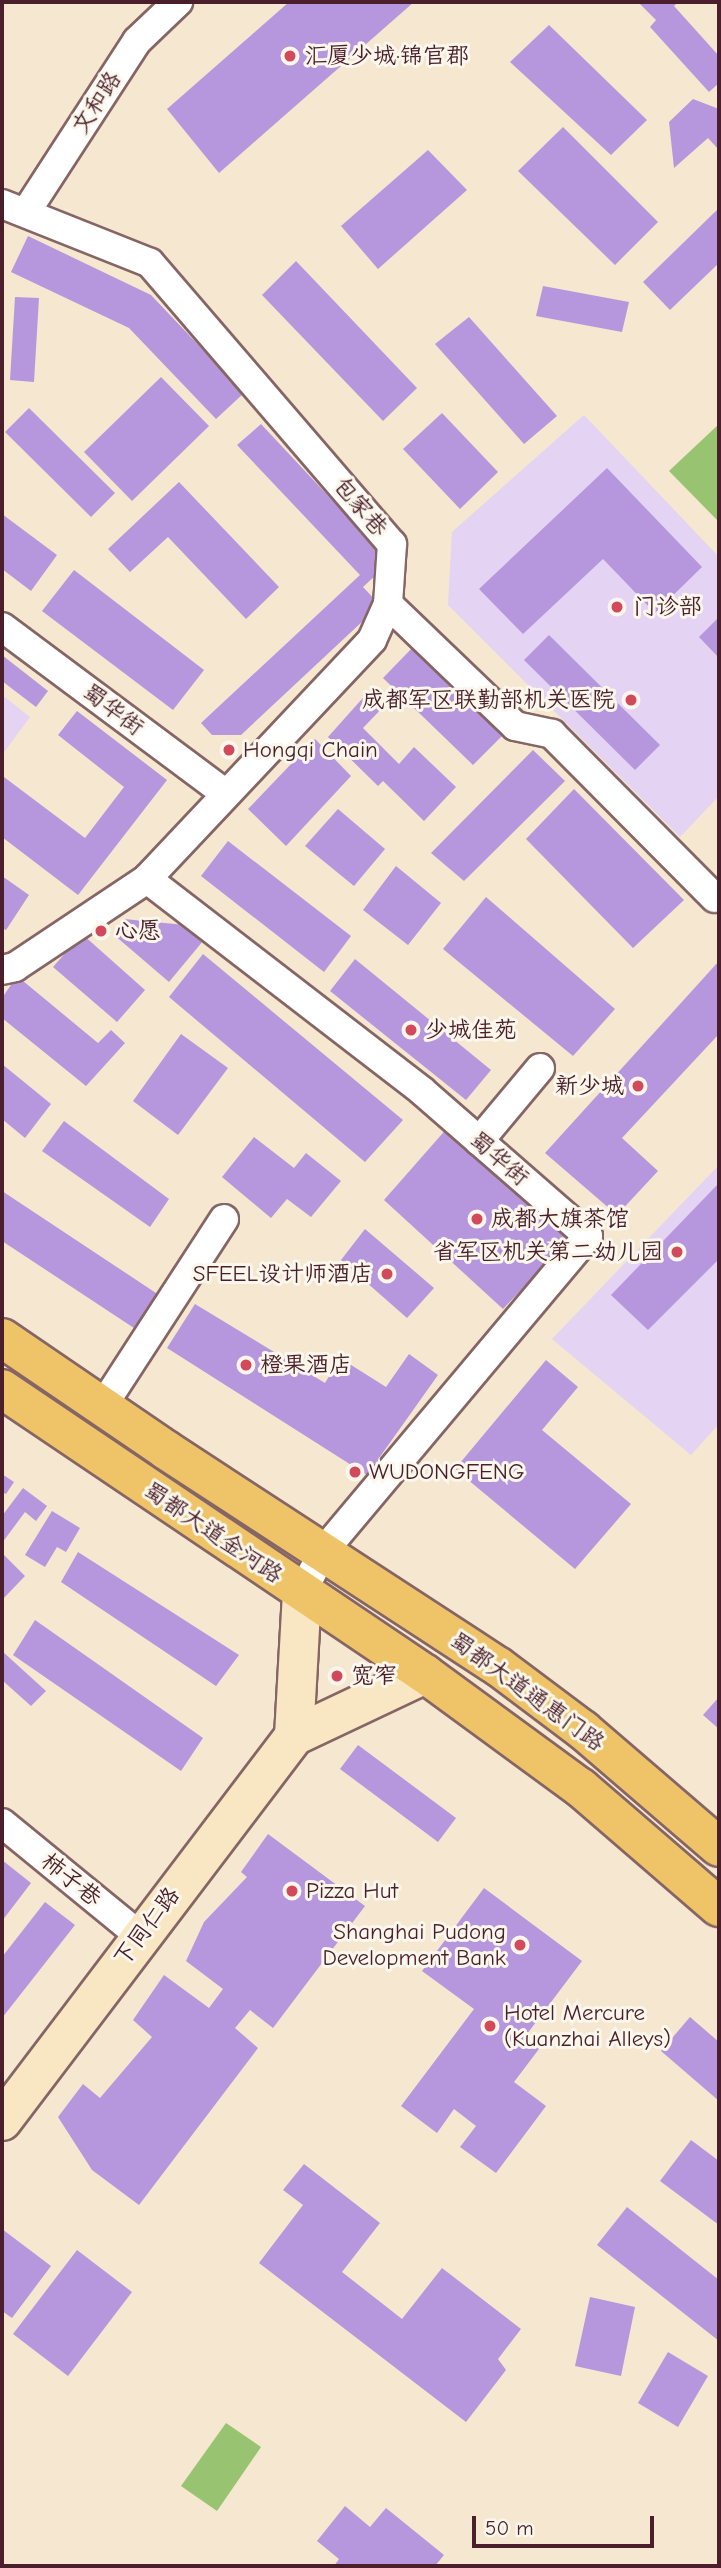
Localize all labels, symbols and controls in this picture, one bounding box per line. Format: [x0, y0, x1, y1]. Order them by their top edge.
place label: 汇厦少城·锦官郡 [304, 42, 469, 70]
marker: 汇厦少城·锦官郡 [282, 48, 298, 64]
street label: 文和路 [67, 67, 127, 139]
street label: 包家巷 [327, 472, 393, 542]
place label: 门诊部 [633, 593, 702, 621]
marker: 门诊部 [607, 597, 627, 617]
street label: 蜀华街 [77, 678, 149, 742]
place label: 成都军区联勤部机关医院 [362, 686, 615, 714]
marker: 成都军区联勤部机关医院 [621, 690, 641, 710]
place label: Hongqi Chain [243, 736, 378, 764]
marker: Hongqi Chain [221, 742, 237, 758]
place label: 心愿 [115, 917, 161, 945]
marker: 心愿 [93, 923, 109, 939]
place label: 少城佳苑 [425, 1016, 517, 1044]
marker: 少城佳苑 [403, 1022, 419, 1038]
place label: 新少城 [555, 1072, 624, 1100]
marker: 新少城 [630, 1078, 646, 1094]
street label: 蜀华街 [464, 1126, 534, 1192]
place label: 成都大旗茶馆 [491, 1205, 629, 1233]
marker: 成都大旗茶馆 [469, 1211, 485, 1227]
place label: 省军区机关第二幼儿园 [433, 1238, 663, 1266]
marker: 省军区机关第二幼儿园 [669, 1244, 685, 1260]
place label: SFEEL设计师酒店 [193, 1260, 373, 1288]
marker: SFEEL设计师酒店 [379, 1266, 395, 1282]
place label: 橙果酒店 [260, 1351, 352, 1379]
marker: 橙果酒店 [238, 1357, 254, 1373]
place label: WUDONGFENG [369, 1458, 524, 1486]
marker: WUDONGFENG [347, 1464, 363, 1480]
street label: 蜀都大道金河路 [139, 1477, 287, 1589]
street label: 蜀都大道通惠门路 [444, 1627, 610, 1757]
place label: 宽窄 [351, 1662, 397, 1690]
marker: 宽窄 [329, 1668, 345, 1684]
street label: 柿子巷 [36, 1848, 106, 1912]
place label: Pizza Hut [306, 1877, 398, 1905]
street label: 下同仁路 [108, 1882, 186, 1972]
marker: Pizza Hut [284, 1883, 300, 1899]
place label: Shanghai Pudong Development Bank [322, 1918, 506, 1972]
marker: Shanghai Pudong Development Bank [512, 1937, 528, 1953]
place label: Hotel Mercure (Kuanzhai Alleys) [504, 1999, 671, 2053]
marker: Hotel Mercure (Kuanzhai Alleys) [482, 2018, 498, 2034]
scale bar [476, 2502, 658, 2546]
text: 50 m [485, 2516, 534, 2540]

